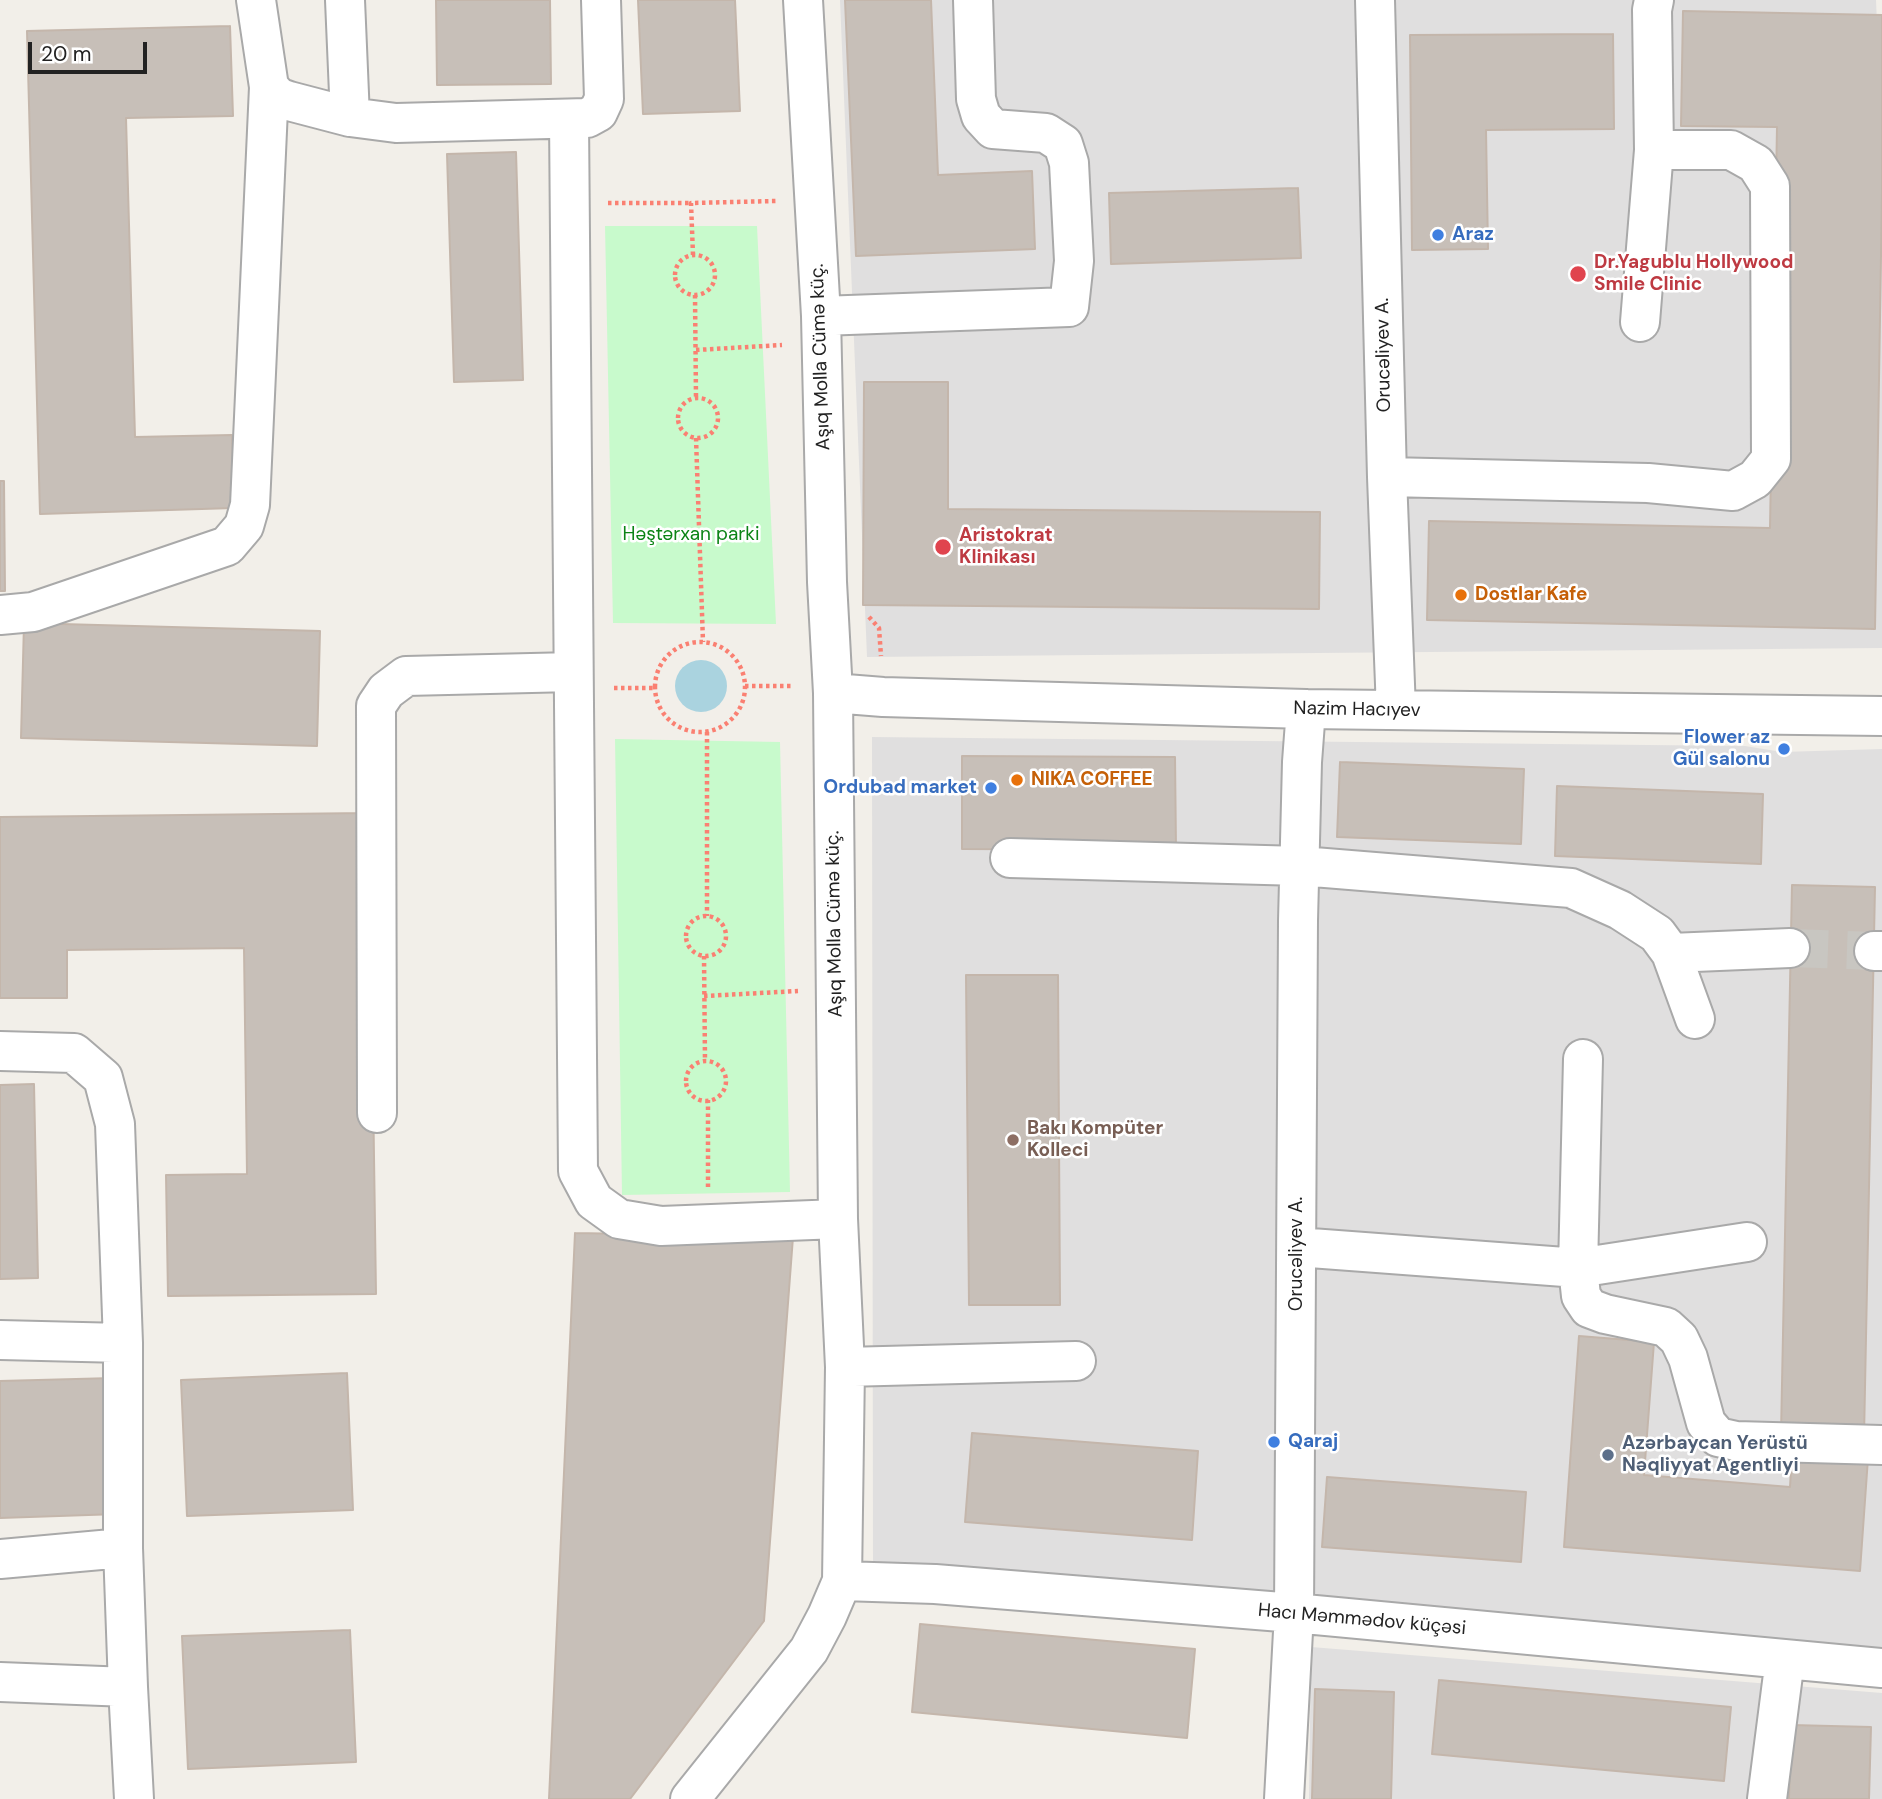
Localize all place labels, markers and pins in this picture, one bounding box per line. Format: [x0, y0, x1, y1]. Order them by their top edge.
place label: Araz [1452, 224, 1494, 246]
marker: Araz [1430, 227, 1446, 243]
place label: Dr.Yagublu Hollywood Smile Clinic [1594, 252, 1793, 296]
marker: Dr.Yagublu Hollywood Smile Clinic [1568, 264, 1588, 284]
place label: Aristokrat Klinikası [959, 525, 1053, 569]
marker: Aristokrat Klinikası [933, 537, 953, 557]
place label: Dostlar Kafe [1475, 584, 1587, 606]
marker: Dostlar Kafe [1453, 587, 1469, 603]
place label: Flower az Gül salonu [1673, 727, 1770, 771]
marker: Flower az Gül salonu [1776, 741, 1792, 757]
place label: NIKA COFFEE [1031, 769, 1153, 791]
marker: NIKA COFFEE [1009, 772, 1025, 788]
place label: Ordubad market [823, 777, 977, 799]
marker: Ordubad market [983, 780, 999, 796]
place label: Bakı Kompüter Kolleci [1027, 1118, 1163, 1162]
marker: Bakı Kompüter Kolleci [1005, 1132, 1021, 1148]
place label: Qaraj [1288, 1431, 1338, 1453]
place label: Azərbaycan Yerüstü Nəqliyyat Agentliyi [1622, 1433, 1808, 1477]
marker: Qaraj [1266, 1434, 1282, 1450]
marker: Azərbaycan Yerüstü Nəqliyyat Agentliyi [1600, 1447, 1616, 1463]

